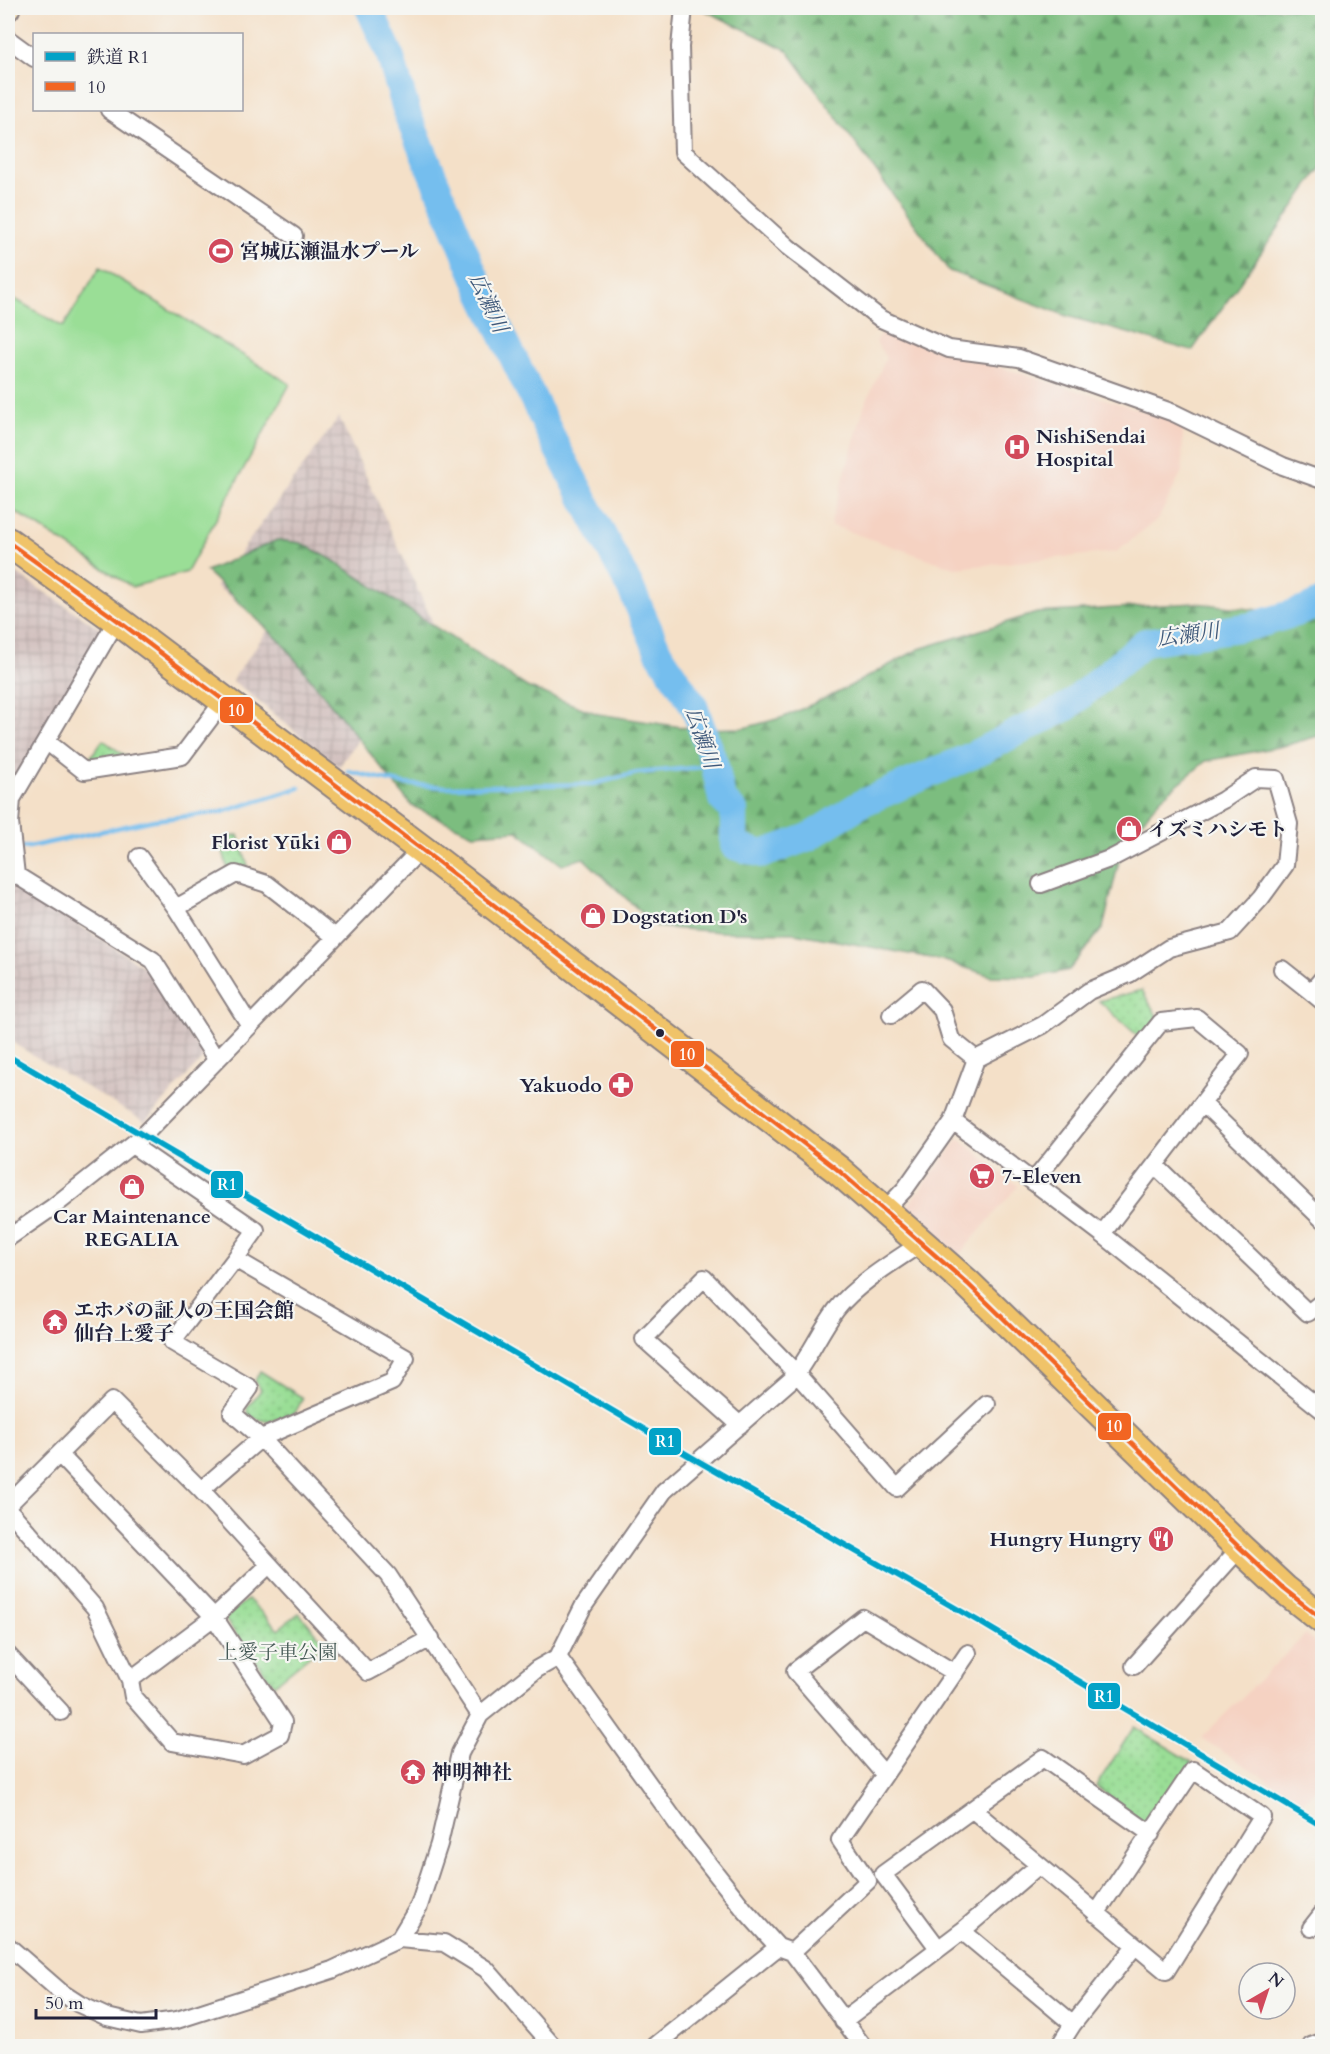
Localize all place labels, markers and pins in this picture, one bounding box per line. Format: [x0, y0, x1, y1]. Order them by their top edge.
sports icon: 宮城広瀬温水プール [206, 236, 236, 266]
place label: 宮城広瀬温水プール [240, 238, 419, 265]
place label: NishiSendai Hospital [1036, 423, 1146, 473]
hospital icon: NishiSendai Hospital [1002, 432, 1032, 462]
shop icon: イズミハシモト [1114, 814, 1144, 844]
place label: イズミハシモト [1148, 816, 1288, 843]
shop icon: Florist Yūki [324, 827, 354, 857]
place label: Florist Yūki [211, 829, 320, 856]
shop icon: Dogstation D's [578, 901, 608, 931]
place label: Dogstation D's [612, 903, 748, 930]
unlabelled marker [654, 1027, 666, 1039]
pharmacy icon: Yakuodo [606, 1070, 636, 1100]
place label: Yakuodo [519, 1072, 602, 1099]
supermarket icon: 7-Eleven [967, 1161, 997, 1191]
place label: 7-Eleven [1002, 1163, 1082, 1190]
shop icon: Car Maintenance REGALIA [117, 1172, 147, 1202]
place label: Car Maintenance REGALIA [53, 1203, 211, 1253]
place label: エホバの証人の王国会館 仙台上愛子 [74, 1297, 294, 1347]
temple icon: エホバの証人の王国会館 仙台上愛子 [40, 1307, 70, 1337]
restaurant icon: Hungry Hungry [1146, 1524, 1176, 1554]
place label: Hungry Hungry [990, 1526, 1143, 1553]
temple icon: 神明神社 [398, 1757, 428, 1787]
place label: 神明神社 [432, 1759, 512, 1786]

